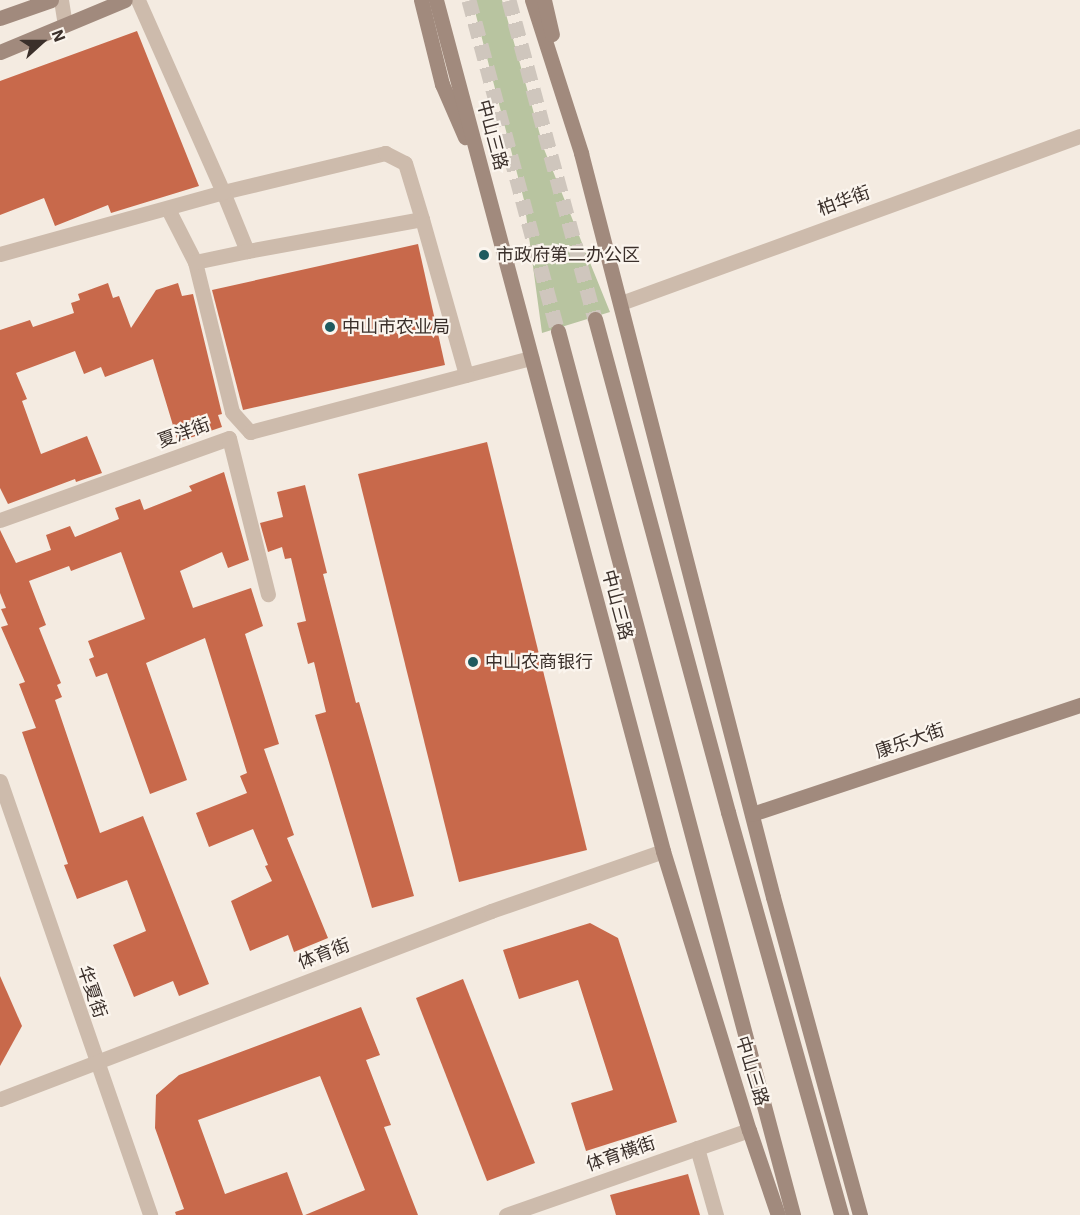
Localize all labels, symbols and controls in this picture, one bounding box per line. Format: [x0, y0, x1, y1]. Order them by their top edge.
north arrow [12, 12, 72, 72]
text: N [47, 27, 70, 45]
street label: 中山三路 [472, 97, 512, 173]
street label: 柏华街 [815, 182, 873, 220]
place label: 市政府第二办公区 [496, 244, 640, 266]
marker: 市政府第二办公区 [477, 248, 491, 262]
place label: 中山市农业局 [342, 316, 450, 338]
marker: 中山市农业局 [323, 320, 337, 334]
street label: 夏洋街 [155, 414, 213, 452]
street label: 中山三路 [597, 567, 637, 643]
place label: 中山农商银行 [485, 651, 593, 673]
marker: 中山农商银行 [466, 655, 480, 669]
street label: 康乐大街 [872, 719, 948, 763]
street label: 体育街 [295, 934, 353, 974]
street label: 华夏街 [73, 963, 111, 1021]
street label: 中山三路 [731, 1033, 773, 1109]
street label: 体育横街 [583, 1132, 659, 1176]

